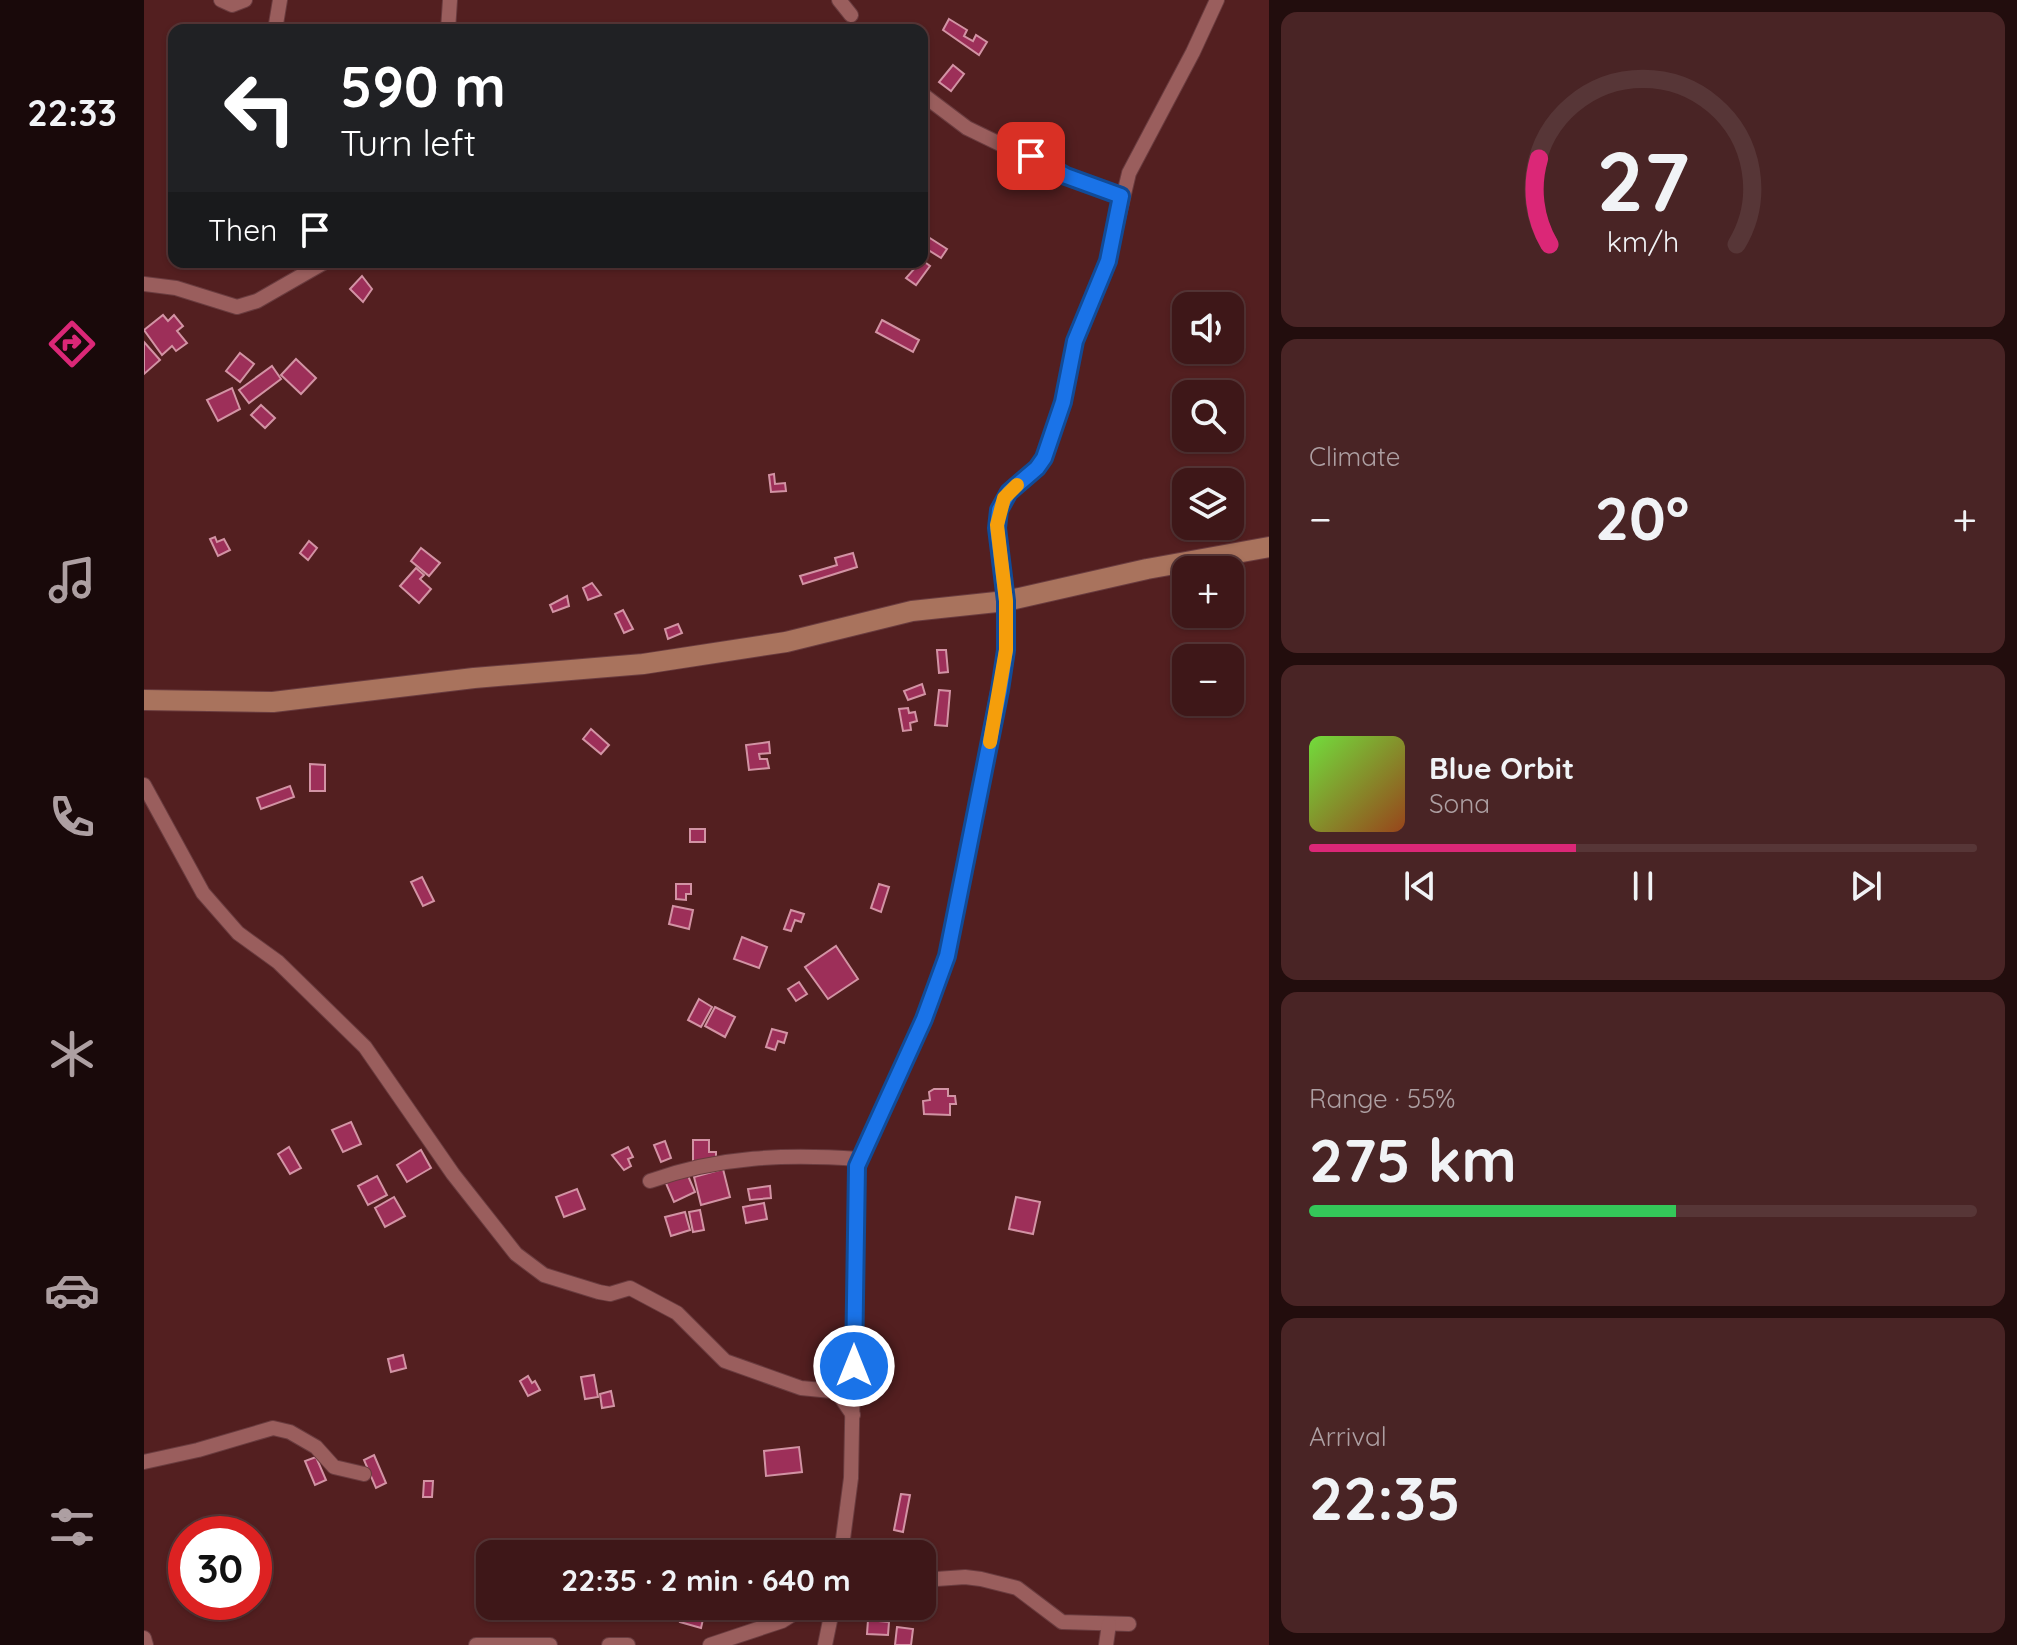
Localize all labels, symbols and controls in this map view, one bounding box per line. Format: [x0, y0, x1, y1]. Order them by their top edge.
text: 590 m [340, 51, 506, 121]
icon: left [208, 56, 312, 160]
text: 22:33 [27, 90, 117, 135]
text: Turn left [340, 120, 476, 165]
pin [997, 122, 1065, 190]
text: 27 [1596, 128, 1690, 232]
icon: arrive [1009, 134, 1053, 178]
icon: arrive [293, 208, 337, 252]
text: Then [208, 211, 277, 249]
text: km/h [1607, 223, 1679, 259]
map controls [1172, 292, 1244, 716]
button: sound [1172, 292, 1244, 364]
icon: directions [44, 316, 100, 372]
button: search [1172, 380, 1244, 452]
text: Climate [1309, 440, 1400, 473]
button: layers [1172, 468, 1244, 540]
text: 20° [1595, 480, 1689, 555]
text: − [1309, 491, 1332, 546]
text: + [1952, 491, 1977, 546]
icon: music [44, 552, 100, 608]
button: + [1172, 556, 1244, 628]
button: − [1172, 644, 1244, 716]
text: Blue Orbit [1429, 749, 1574, 787]
text: Sona [1429, 787, 1490, 820]
icon: phone [44, 789, 100, 845]
icon: previous [1398, 864, 1442, 908]
icon: pause [1621, 864, 1665, 908]
icon: next [1844, 864, 1888, 908]
icon: climate [44, 1026, 100, 1082]
text: Range · 55% [1309, 1082, 1455, 1115]
text: 275 km [1309, 1122, 1517, 1197]
icon: car [44, 1262, 100, 1318]
position arrow [812, 1324, 896, 1408]
text: Arrival [1309, 1420, 1387, 1453]
text: 22:35 [1309, 1460, 1460, 1535]
icon: filters [44, 1499, 100, 1555]
speed limit sign: 30 [168, 1516, 272, 1620]
text: 22:35 · 2 min · 640 m [561, 1561, 851, 1599]

